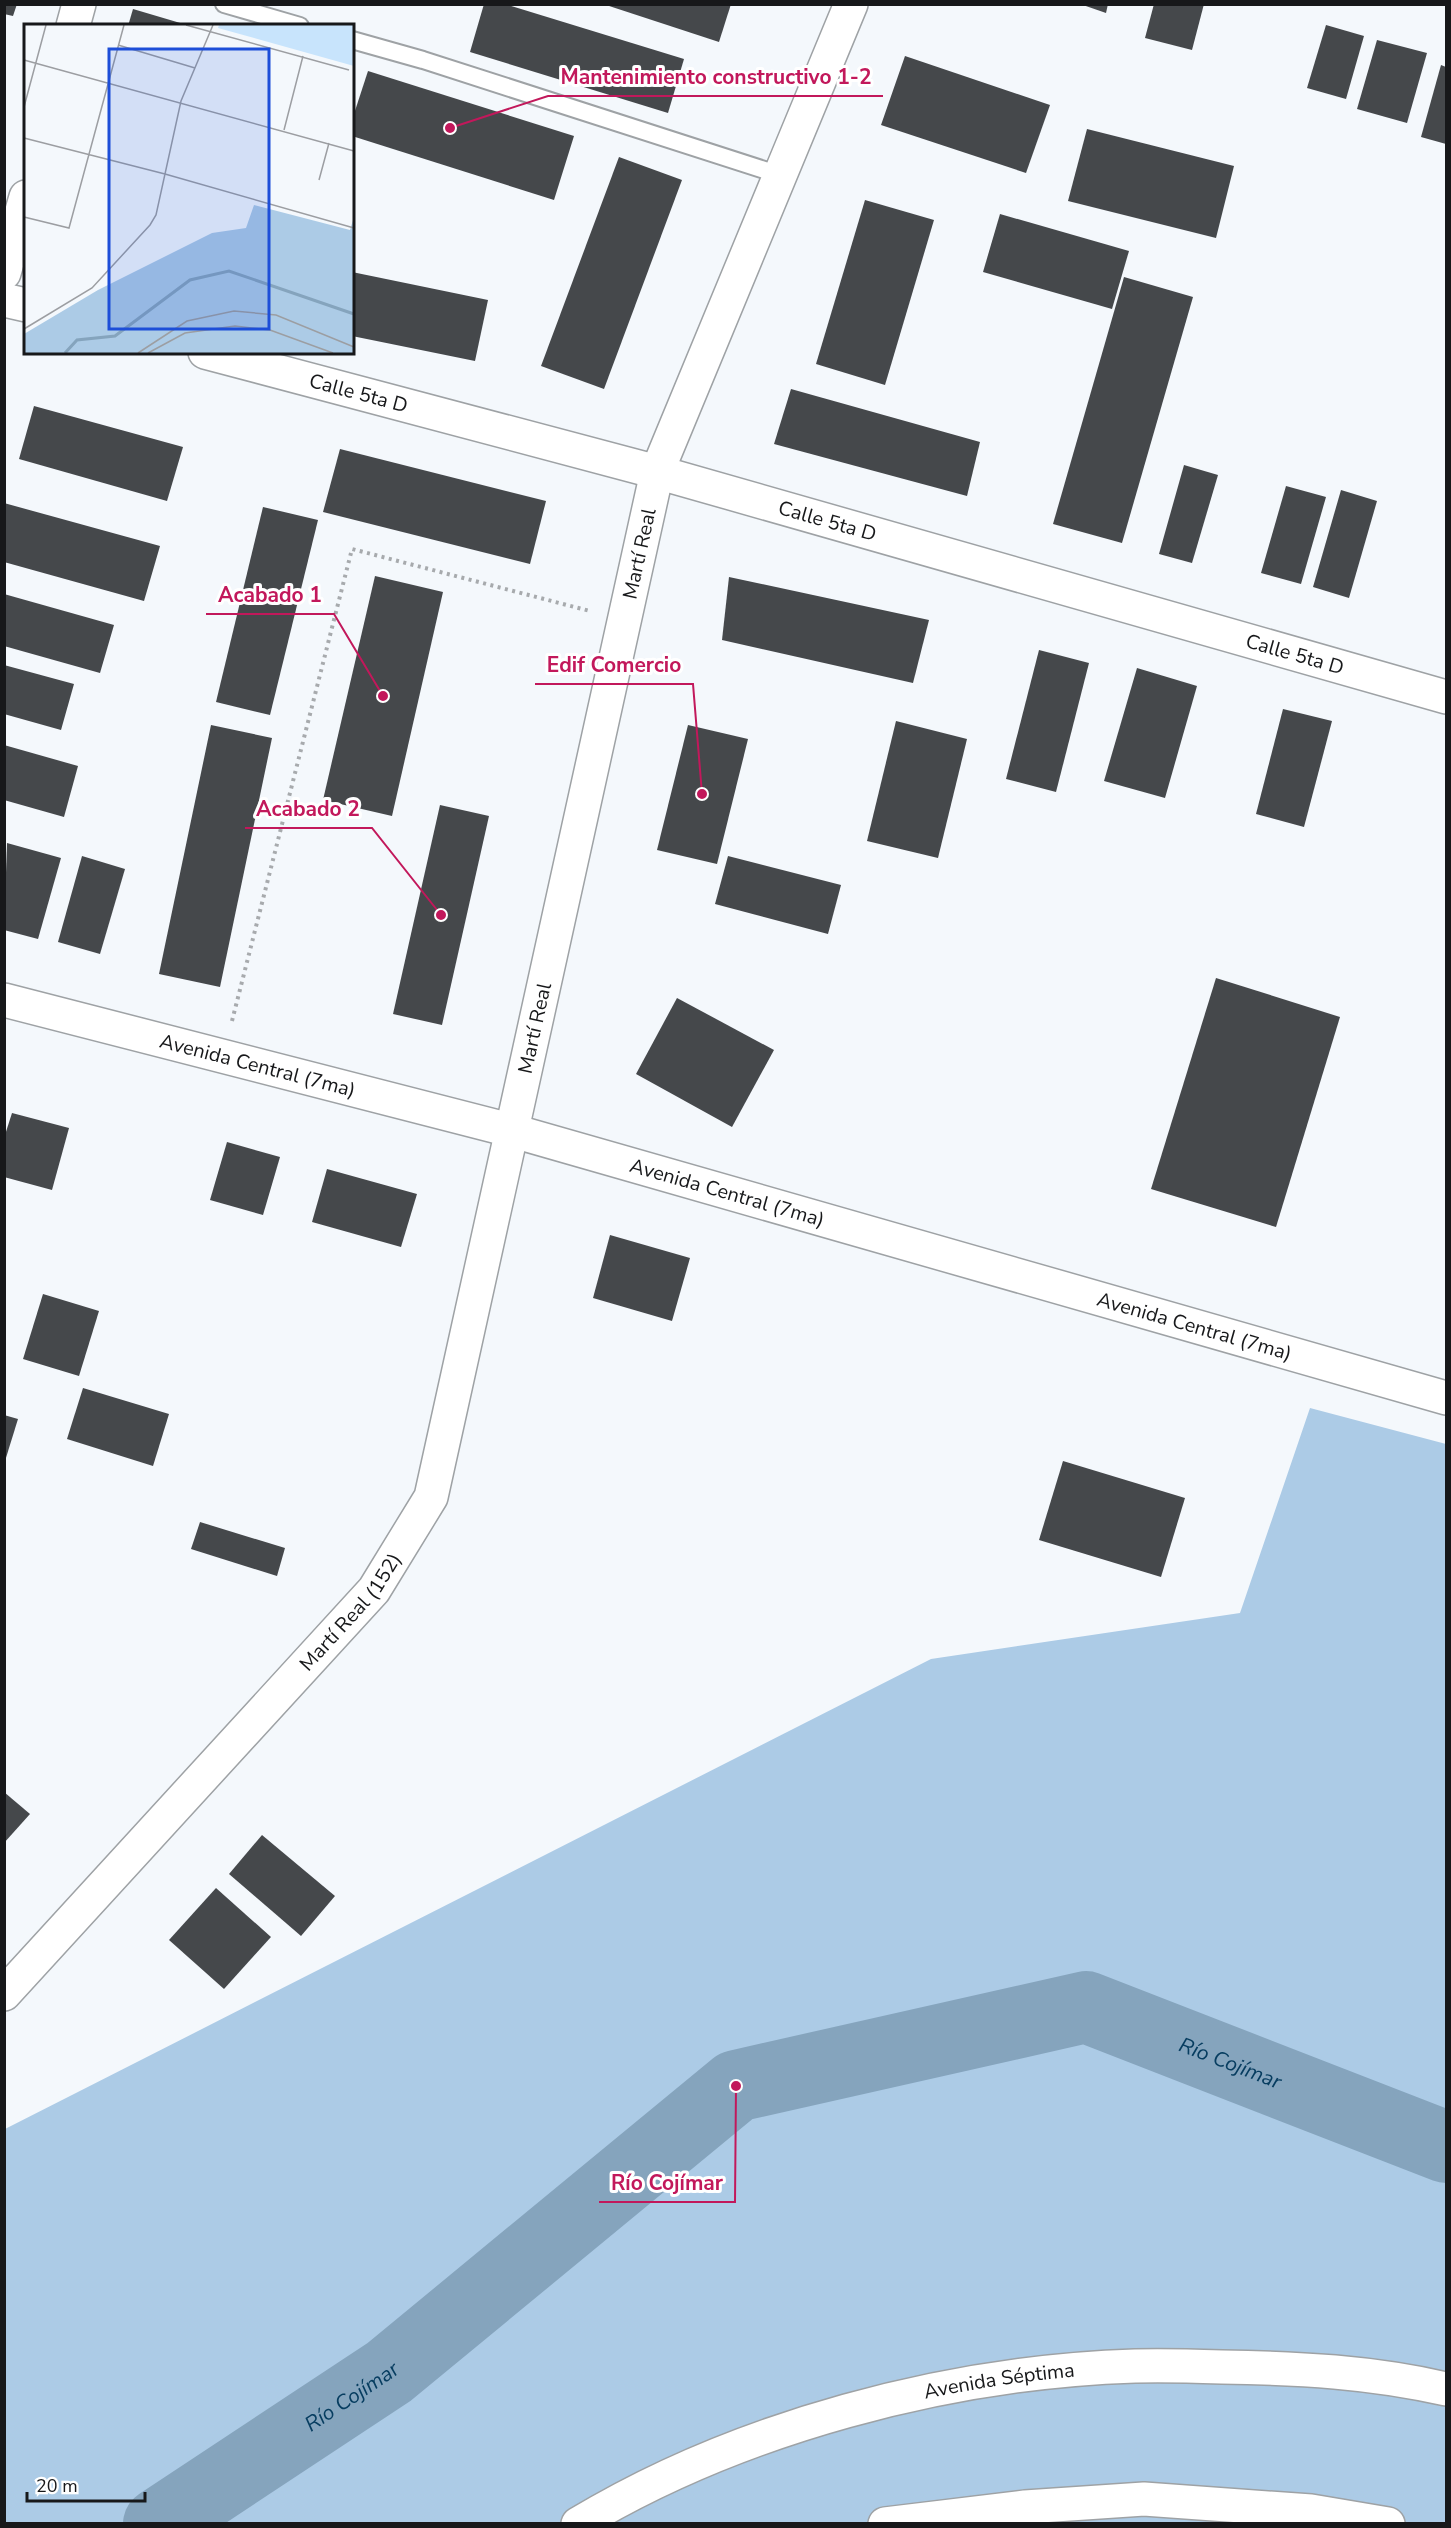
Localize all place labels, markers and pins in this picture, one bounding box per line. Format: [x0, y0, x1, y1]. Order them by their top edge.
callout: Mantenimiento constructivo 1-2 [548, 57, 883, 96]
callout: Acabado 1 [206, 575, 334, 614]
callout: Edif Comercio [535, 645, 693, 684]
callout: Acabado 2 [245, 789, 372, 828]
callout: Río Cojímar [599, 2163, 735, 2202]

